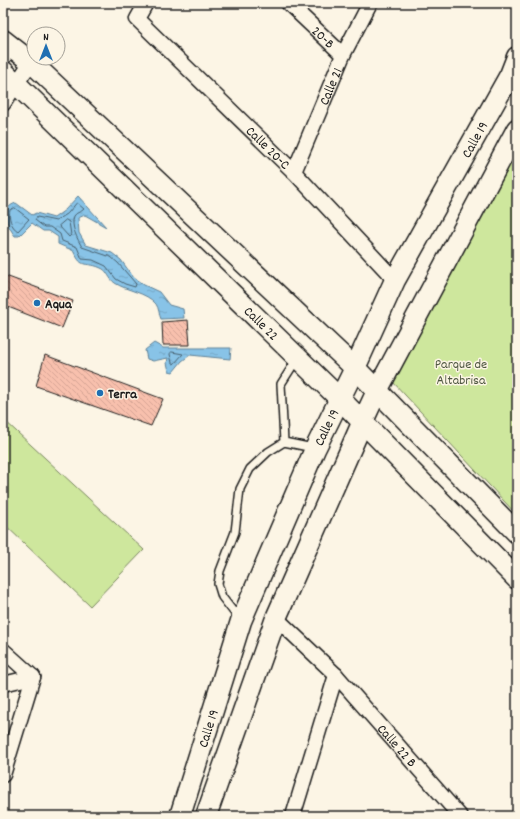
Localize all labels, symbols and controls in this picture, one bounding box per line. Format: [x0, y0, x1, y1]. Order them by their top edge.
street label: 20-B [306, 22, 339, 54]
north arrow [26, 26, 66, 66]
text: N [43, 30, 49, 46]
street label: Calle 21 [315, 65, 348, 109]
street label: Calle 19 [457, 118, 494, 162]
street label: Calle 20-C [240, 122, 294, 175]
place label: Aqua [45, 295, 73, 315]
marker: Aqua [32, 298, 42, 308]
street label: Calle 22 [238, 302, 282, 346]
park label: Parque de Altabrisa [435, 355, 487, 391]
place label: Terra [108, 385, 138, 405]
marker: Terra [95, 388, 105, 398]
street label: Calle 19 [310, 406, 345, 450]
street label: Calle 19 [194, 707, 225, 750]
street label: Calle 22 B [371, 720, 421, 773]

